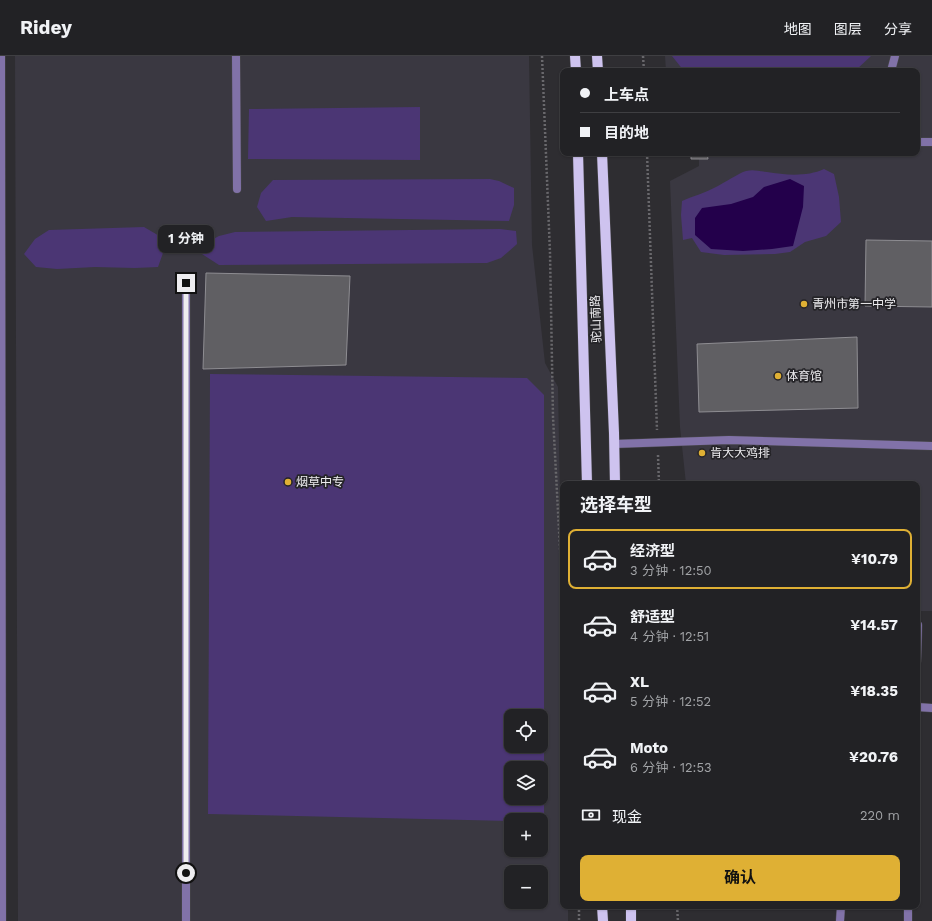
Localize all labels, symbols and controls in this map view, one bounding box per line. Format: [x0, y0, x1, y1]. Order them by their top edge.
text: Ridey [20, 16, 72, 39]
text: 地图 [784, 21, 812, 37]
text: 图层 [834, 21, 862, 37]
text: 分享 [884, 21, 912, 37]
text: 上车点 [604, 86, 649, 104]
text: 目的地 [604, 124, 649, 142]
callout: 1 分钟 [158, 225, 214, 253]
text: 1 分钟 [168, 231, 204, 246]
route end [177, 274, 195, 292]
street label: 驼山南路 [588, 295, 604, 343]
place label: 青州市第一中学 [812, 297, 896, 311]
marker: 青州市第一中学 [799, 299, 809, 309]
place label: 体育馆 [786, 369, 822, 383]
marker: 体育馆 [773, 371, 783, 381]
place label: 肯大大鸡排 [710, 446, 770, 460]
marker: 肯大大鸡排 [697, 448, 707, 458]
place label: 烟草中专 [296, 475, 344, 489]
marker: 烟草中专 [283, 477, 293, 487]
text: 选择车型 [580, 494, 652, 515]
icon: car [582, 541, 618, 577]
text: 经济型 [630, 542, 675, 560]
text: ¥10.79 [851, 550, 898, 568]
text: 3 分钟 · 12:50 [630, 563, 712, 578]
icon: car [582, 607, 618, 643]
text: 舒适型 [630, 608, 675, 626]
text: ¥14.57 [850, 616, 898, 634]
text: 4 分钟 · 12:51 [630, 629, 709, 644]
icon: car [582, 673, 618, 709]
text: XL [630, 673, 649, 691]
text: ¥18.35 [850, 682, 898, 700]
text: 5 分钟 · 12:52 [630, 694, 711, 709]
map controls [504, 709, 548, 909]
button: locate [504, 709, 548, 753]
icon: car [582, 739, 618, 775]
text: Moto [630, 739, 668, 757]
text: ¥20.76 [849, 748, 898, 766]
text: 6 分钟 · 12:53 [630, 760, 712, 775]
button: layers [504, 761, 548, 805]
icon: cash [580, 804, 602, 826]
text: 现金 [612, 808, 642, 826]
text: 220 m [860, 808, 900, 823]
button: + [504, 813, 548, 857]
button: 确认 [580, 855, 900, 901]
route start [177, 864, 195, 882]
button: − [504, 865, 548, 909]

